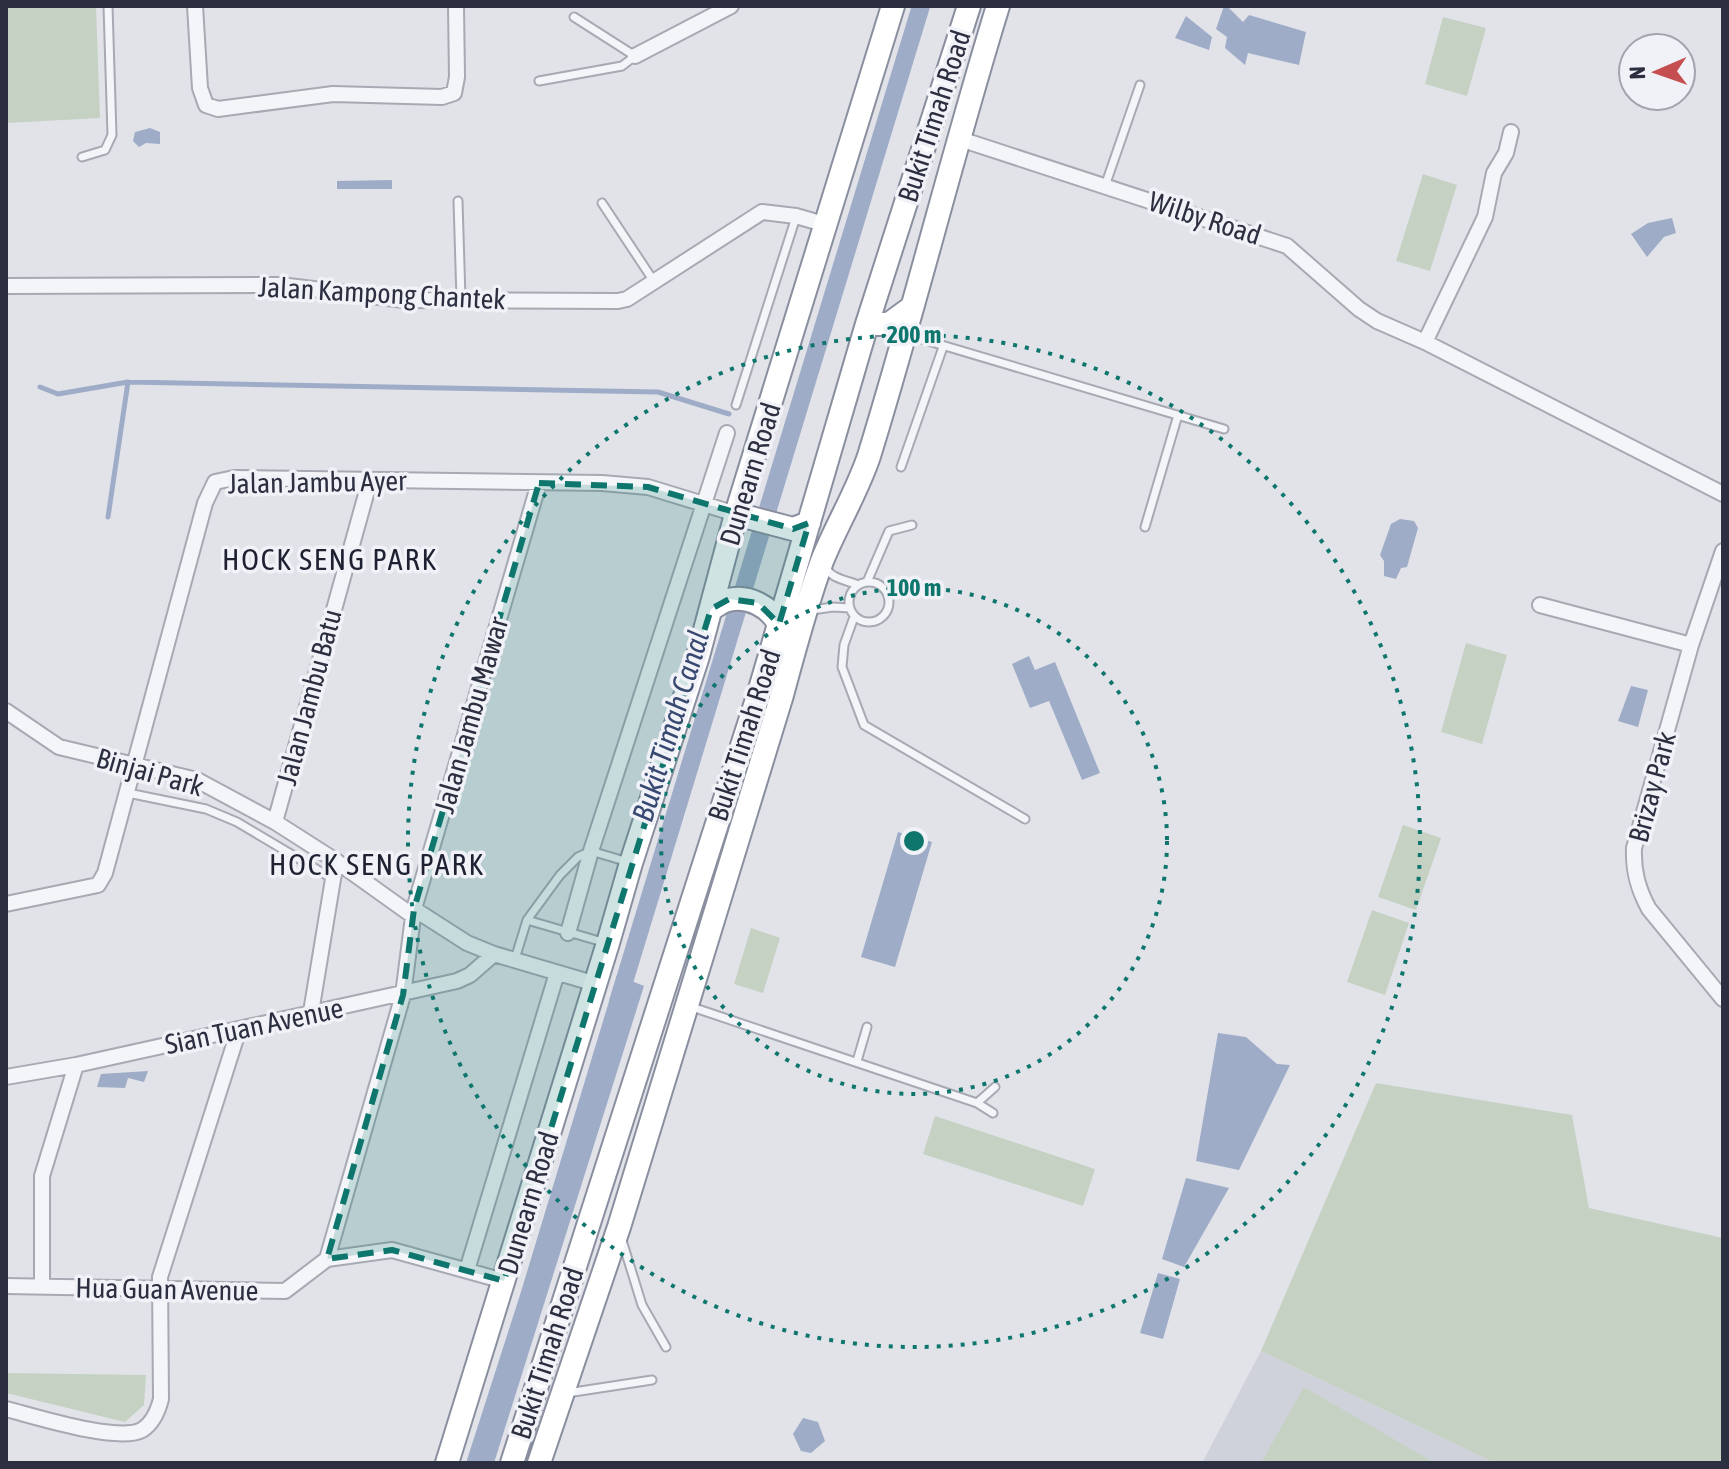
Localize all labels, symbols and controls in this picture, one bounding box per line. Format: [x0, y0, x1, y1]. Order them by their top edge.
street label: Bukit Timah Road [891, 26, 977, 206]
north arrow [1617, 32, 1697, 112]
text: N [1624, 66, 1650, 80]
street label: Wilby Road [1145, 185, 1265, 251]
street label: Jalan Kampong Chantek [257, 271, 507, 315]
text: 200 m [887, 321, 941, 348]
street label: Dunearn Road [713, 399, 787, 549]
street label: Jalan Jambu Ayer [227, 464, 407, 500]
district label: HOCK SENG PARK [222, 542, 438, 576]
text: 100 m [887, 574, 941, 601]
street label: Jalan Jambu Batu [270, 606, 348, 788]
street label: Jalan Jambu Mawar [428, 613, 514, 817]
water label: Bukit Timah Canal [625, 626, 715, 825]
street label: Bukit Timah Road [701, 645, 787, 825]
street label: Brizay Park [1622, 728, 1682, 846]
street label: Binjai Park [93, 741, 207, 803]
centre of rings [900, 827, 928, 855]
district label: HOCK SENG PARK [269, 847, 485, 881]
street label: Sian Tuan Avenue [162, 992, 346, 1060]
street label: Dunearn Road [491, 1128, 565, 1278]
street label: Bukit Timah Road [504, 1263, 590, 1443]
street label: Hua Guan Avenue [75, 1271, 259, 1307]

